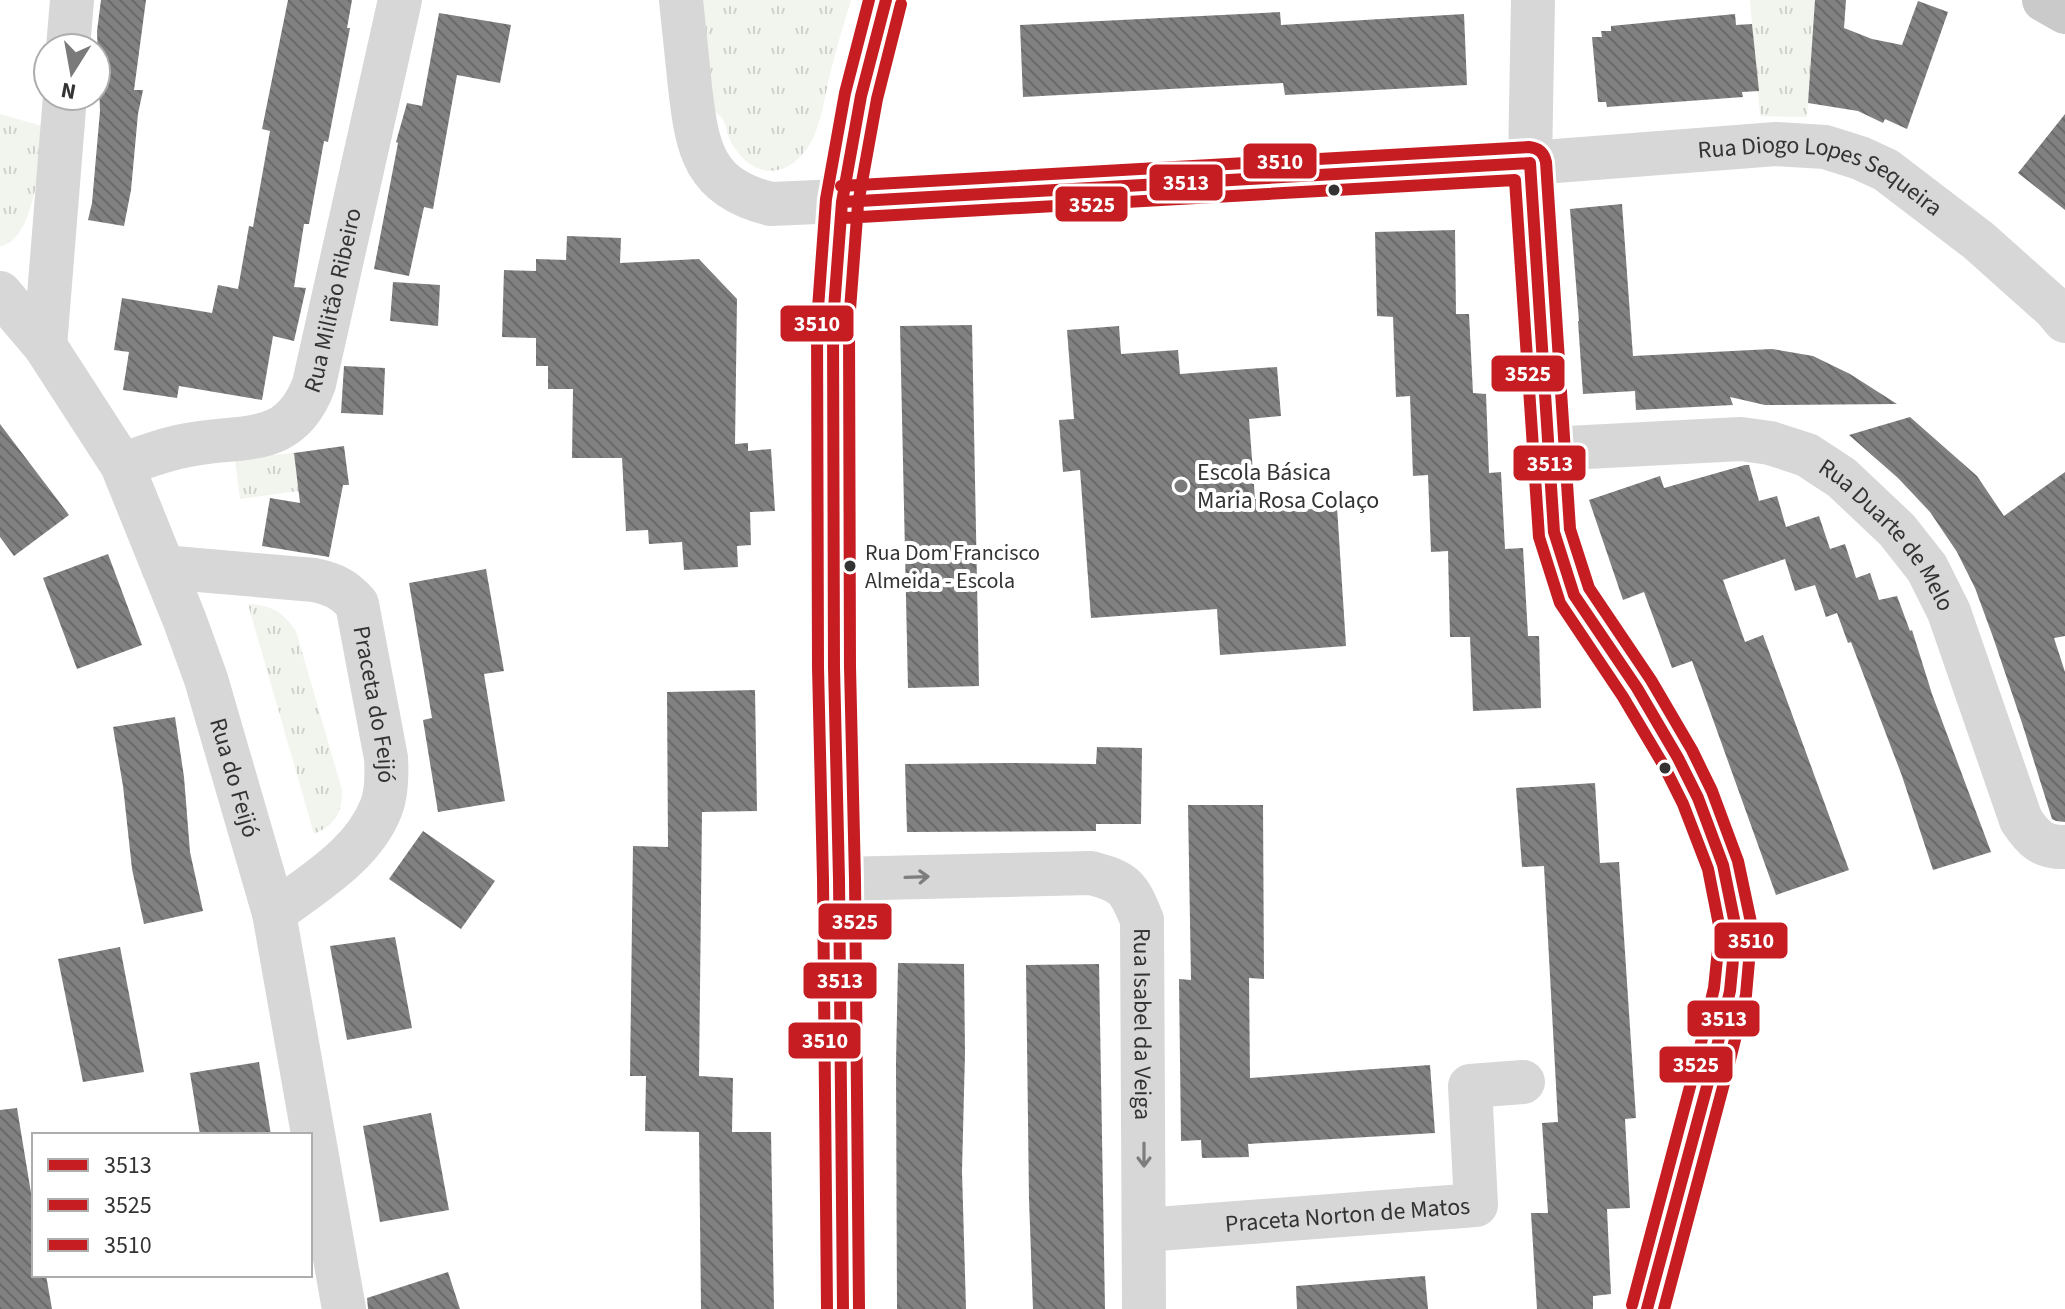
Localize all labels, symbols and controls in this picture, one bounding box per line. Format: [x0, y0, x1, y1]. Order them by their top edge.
north arrow [32, 32, 112, 112]
text: N [58, 74, 79, 108]
street label: Rua Diogo Lopes Sequeira [1696, 126, 1950, 225]
line badge: 3510 [1242, 142, 1318, 180]
text: 3510 [1257, 146, 1303, 178]
line badge: 3513 [1148, 163, 1224, 202]
text: 3513 [1163, 167, 1209, 199]
unlabelled marker [1326, 182, 1342, 198]
line badge: 3525 [1054, 185, 1129, 223]
text: 3525 [1069, 189, 1115, 221]
street label: Rua Militão Ribeiro [295, 204, 370, 398]
line badge: 3510 [779, 304, 855, 343]
text: 3510 [794, 308, 840, 340]
line badge: 3525 [1490, 354, 1566, 393]
text: 3525 [1505, 358, 1551, 390]
line badge: 3513 [1512, 444, 1587, 482]
text: 3513 [1527, 448, 1573, 480]
street label: Rua Duarte de Melo [1812, 450, 1963, 617]
place label: Escola Básica Maria Rosa Colaço [1197, 455, 1379, 518]
marker: Escola Básica Maria Rosa Colaço [1172, 477, 1190, 495]
place label: Rua Dom Francisco Almeida - Escola [865, 537, 1040, 597]
marker: Rua Dom Francisco Almeida - Escola [842, 558, 858, 574]
street label: Praceta do Feijó [344, 623, 404, 784]
street label: Rua do Feijó [201, 714, 269, 842]
unlabelled marker [1657, 760, 1673, 776]
one-way arrow [903, 870, 930, 885]
line badge: 3525 [817, 902, 893, 941]
text: 3525 [832, 906, 878, 938]
line badge: 3510 [1713, 921, 1789, 960]
text: 3510 [1728, 925, 1774, 957]
street label: Rua Isabel da Veiga [1125, 928, 1161, 1120]
line badge: 3513 [802, 961, 878, 1000]
text: 3513 [817, 965, 863, 997]
line badge: 3513 [1686, 999, 1761, 1038]
text: 3513 [1701, 1003, 1747, 1035]
line badge: 3510 [787, 1021, 862, 1060]
text: 3510 [802, 1025, 848, 1057]
line badge: 3525 [1658, 1045, 1734, 1084]
text: 3525 [1673, 1049, 1719, 1081]
legend [32, 1133, 312, 1277]
one-way arrow [1136, 1141, 1151, 1168]
text: 3513 [104, 1148, 152, 1183]
text: 3525 [104, 1188, 152, 1223]
street label: Praceta Norton de Matos [1224, 1188, 1471, 1241]
text: 3510 [104, 1228, 152, 1263]

